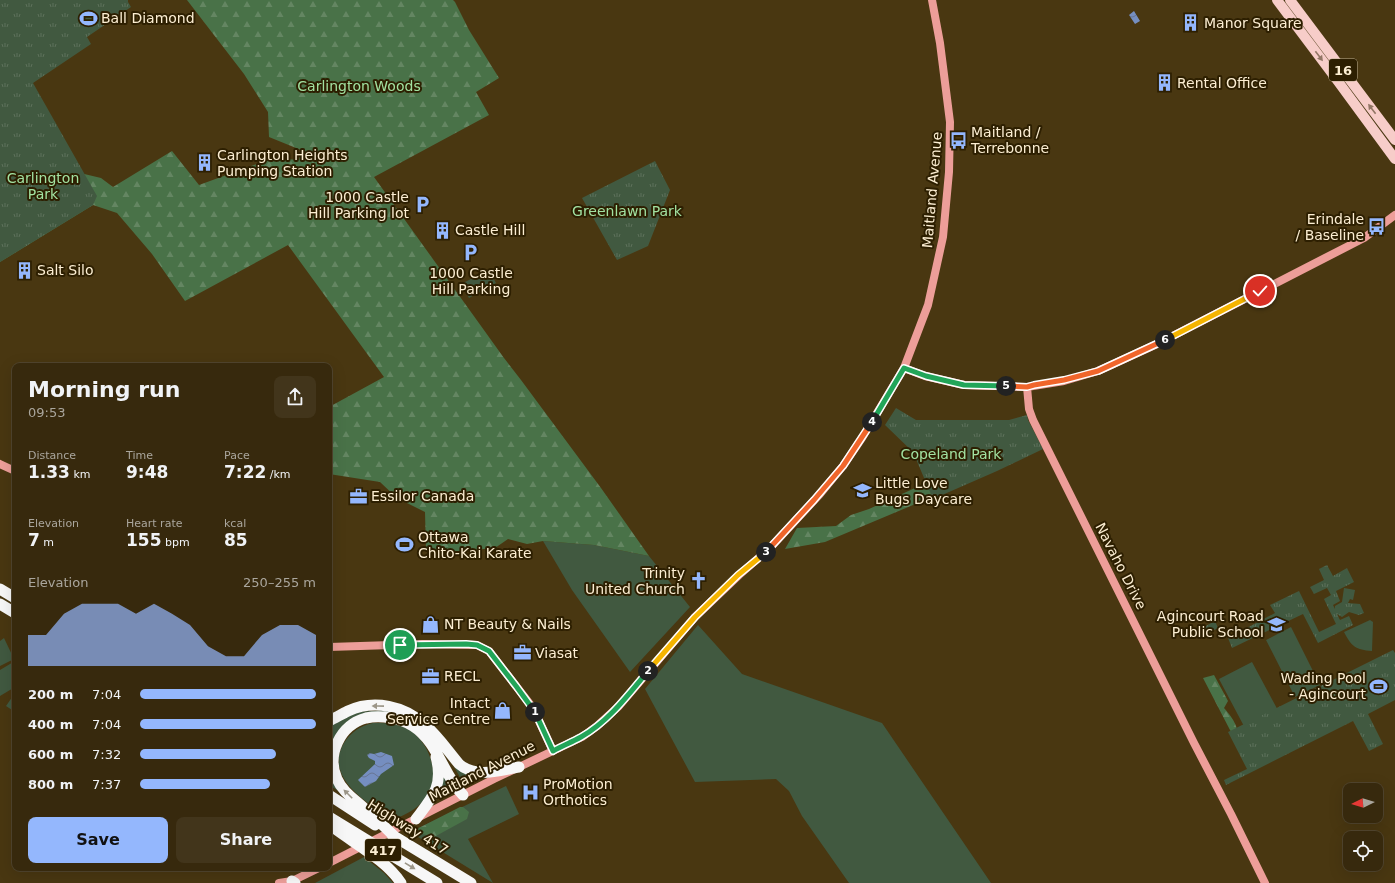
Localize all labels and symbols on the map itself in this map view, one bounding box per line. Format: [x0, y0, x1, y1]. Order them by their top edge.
sports icon: Ball Diamond [78, 8, 98, 28]
place label: Ball Diamond [101, 10, 195, 26]
building icon: Manor Square [1181, 13, 1201, 33]
place label: Manor Square [1204, 15, 1302, 31]
one-way arrow [1315, 50, 1323, 61]
road number: 16 [1329, 59, 1357, 81]
building icon: Rental Office [1154, 73, 1174, 93]
place label: Rental Office [1177, 75, 1267, 91]
park label: Carlington Woods [297, 78, 421, 94]
one-way arrow [1368, 104, 1376, 115]
place label: Maitland / Terrebonne [970, 124, 1049, 156]
bus stop icon: Maitland / Terrebonne [948, 130, 968, 150]
street label: Maitland Avenue [919, 131, 945, 249]
place label: Carlington Heights Pumping Station [217, 147, 348, 179]
building icon: Carlington Heights Pumping Station [194, 153, 214, 173]
park label: Carlington Park [7, 170, 79, 202]
place label: 1000 Castle Hill Parking lot [308, 189, 410, 221]
parking icon: 1000 Castle Hill Parking lot [412, 195, 432, 215]
park label: Greenlawn Park [572, 203, 683, 219]
place label: Erindale / Baseline [1295, 211, 1364, 243]
bus stop icon: Erindale / Baseline [1367, 217, 1387, 237]
building icon: Castle Hill [432, 220, 452, 240]
place label: Castle Hill [455, 222, 525, 238]
parking icon: 1000 Castle Hill Parking [461, 243, 481, 263]
building icon: Salt Silo [14, 260, 34, 280]
place label: Salt Silo [37, 262, 94, 278]
place label: 1000 Castle Hill Parking [429, 265, 513, 297]
pin [1243, 274, 1277, 308]
pin: 6 [1155, 330, 1175, 350]
pin: 5 [996, 376, 1016, 396]
pin: 4 [862, 412, 882, 432]
park label: Copeland Park [901, 446, 1002, 462]
place label: Little Love Bugs Daycare [875, 475, 972, 507]
school or university icon: Little Love Bugs Daycare [852, 481, 872, 501]
office icon: Essilor Canada [348, 486, 368, 506]
place label: Essilor Canada [371, 488, 474, 504]
street label: Navaho Drive [1092, 520, 1150, 612]
place label: Ottawa Chito-Kai Karate [418, 529, 532, 561]
sports icon: Ottawa Chito-Kai Karate [395, 535, 415, 555]
pin: 3 [756, 542, 776, 562]
place label: Trinity United Church [585, 565, 685, 597]
church icon: Trinity United Church [688, 571, 708, 591]
place label: Agincourt Road Public School [1157, 608, 1264, 640]
shop icon: NT Beauty & Nails [421, 614, 441, 634]
school or university icon: Agincourt Road Public School [1267, 614, 1287, 634]
place label: NT Beauty & Nails [444, 616, 571, 632]
pin [383, 628, 417, 662]
office icon: Viasat [512, 643, 532, 663]
place label: Viasat [535, 645, 579, 661]
pin: 2 [638, 661, 658, 681]
office icon: RECL [421, 666, 441, 686]
place label: RECL [444, 668, 480, 684]
place label: Wading Pool - Agincourt [1281, 670, 1367, 702]
sports icon: Wading Pool - Agincourt [1369, 676, 1389, 696]
place label: Intact Service Centre [387, 695, 491, 727]
shop icon: Intact Service Centre [493, 701, 513, 721]
pin: 1 [525, 702, 545, 722]
one-way arrow [371, 703, 384, 709]
street label: Maitland Avenue [426, 737, 538, 805]
place label: ProMotion Orthotics [543, 776, 613, 808]
hospital icon: ProMotion Orthotics [520, 782, 540, 802]
north arrow [1343, 783, 1383, 823]
one-way arrow [343, 789, 353, 799]
street label: Highway 417 [365, 796, 451, 858]
road number: 417 [365, 839, 401, 861]
one-way arrow [404, 863, 416, 870]

